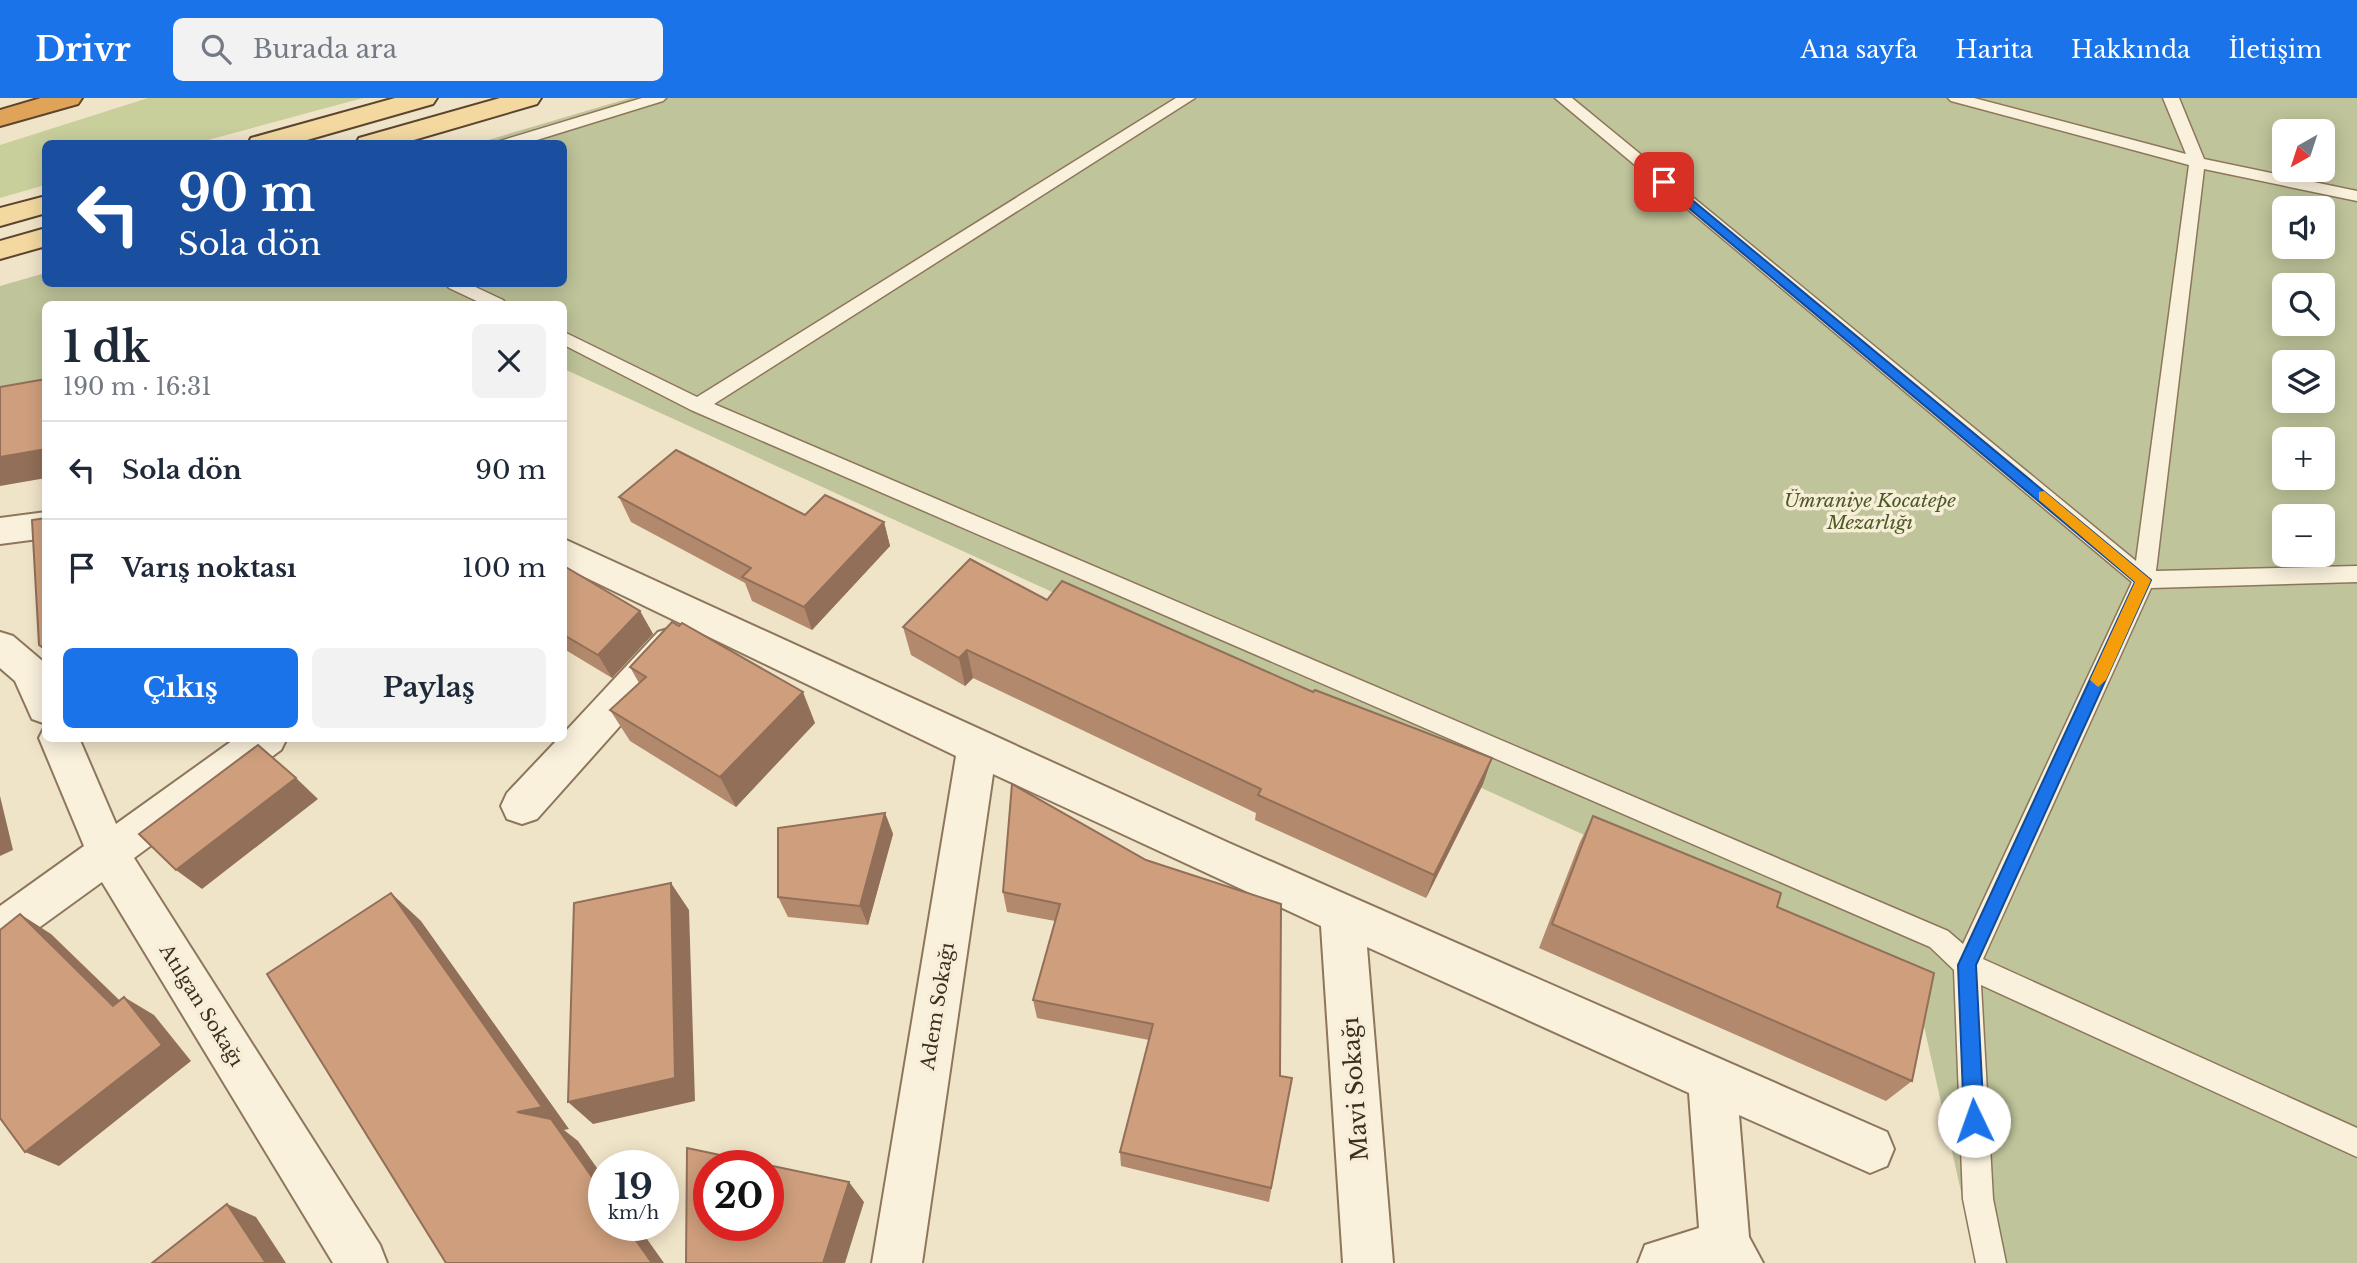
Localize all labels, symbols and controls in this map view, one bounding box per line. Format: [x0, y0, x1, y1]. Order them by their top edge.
search box [173, 18, 663, 81]
text: Drivr [35, 29, 131, 70]
icon: search [197, 30, 235, 68]
text: Burada ara [253, 33, 397, 65]
text: Ana sayfa [1800, 35, 1918, 64]
text: Harita [1956, 35, 2033, 64]
text: Hakkında [2071, 35, 2190, 64]
text: İletişim [2228, 35, 2322, 64]
north arrow [2272, 119, 2334, 182]
map controls [2272, 119, 2335, 567]
pin [1634, 152, 1694, 212]
text: 90 m [178, 163, 315, 224]
icon: arrive [1645, 163, 1683, 201]
icon: left [63, 168, 154, 259]
button: sound [2272, 196, 2335, 259]
text: Sola dön [178, 224, 321, 264]
button: search [2272, 273, 2335, 336]
text: 1 dk [63, 321, 150, 373]
button: close [472, 324, 546, 398]
button: layers [2272, 350, 2335, 413]
text: 190 m · 16:31 [63, 373, 212, 401]
button: + [2272, 427, 2335, 490]
icon: left [63, 451, 101, 489]
text: Sola dön [122, 454, 242, 486]
text: 90 m [475, 454, 546, 486]
park label: Ümraniye Kocatepe Mezarlığı [1784, 489, 1956, 534]
button: − [2272, 504, 2335, 567]
icon: arrive [63, 549, 101, 587]
text: Varış noktası [122, 552, 297, 584]
text: 100 m [462, 552, 546, 584]
button: Çıkış [63, 648, 298, 728]
button: Paylaş [312, 648, 546, 728]
street label: Atılgan Sokağı [154, 939, 249, 1071]
street label: Adem Sokağı [916, 940, 959, 1072]
street label: Mavi Sokağı [1336, 1016, 1374, 1162]
position arrow [1937, 1084, 2011, 1158]
speed limit sign: 20 [693, 1150, 784, 1241]
text: 19 [614, 1165, 653, 1208]
text: km/h [608, 1202, 659, 1224]

